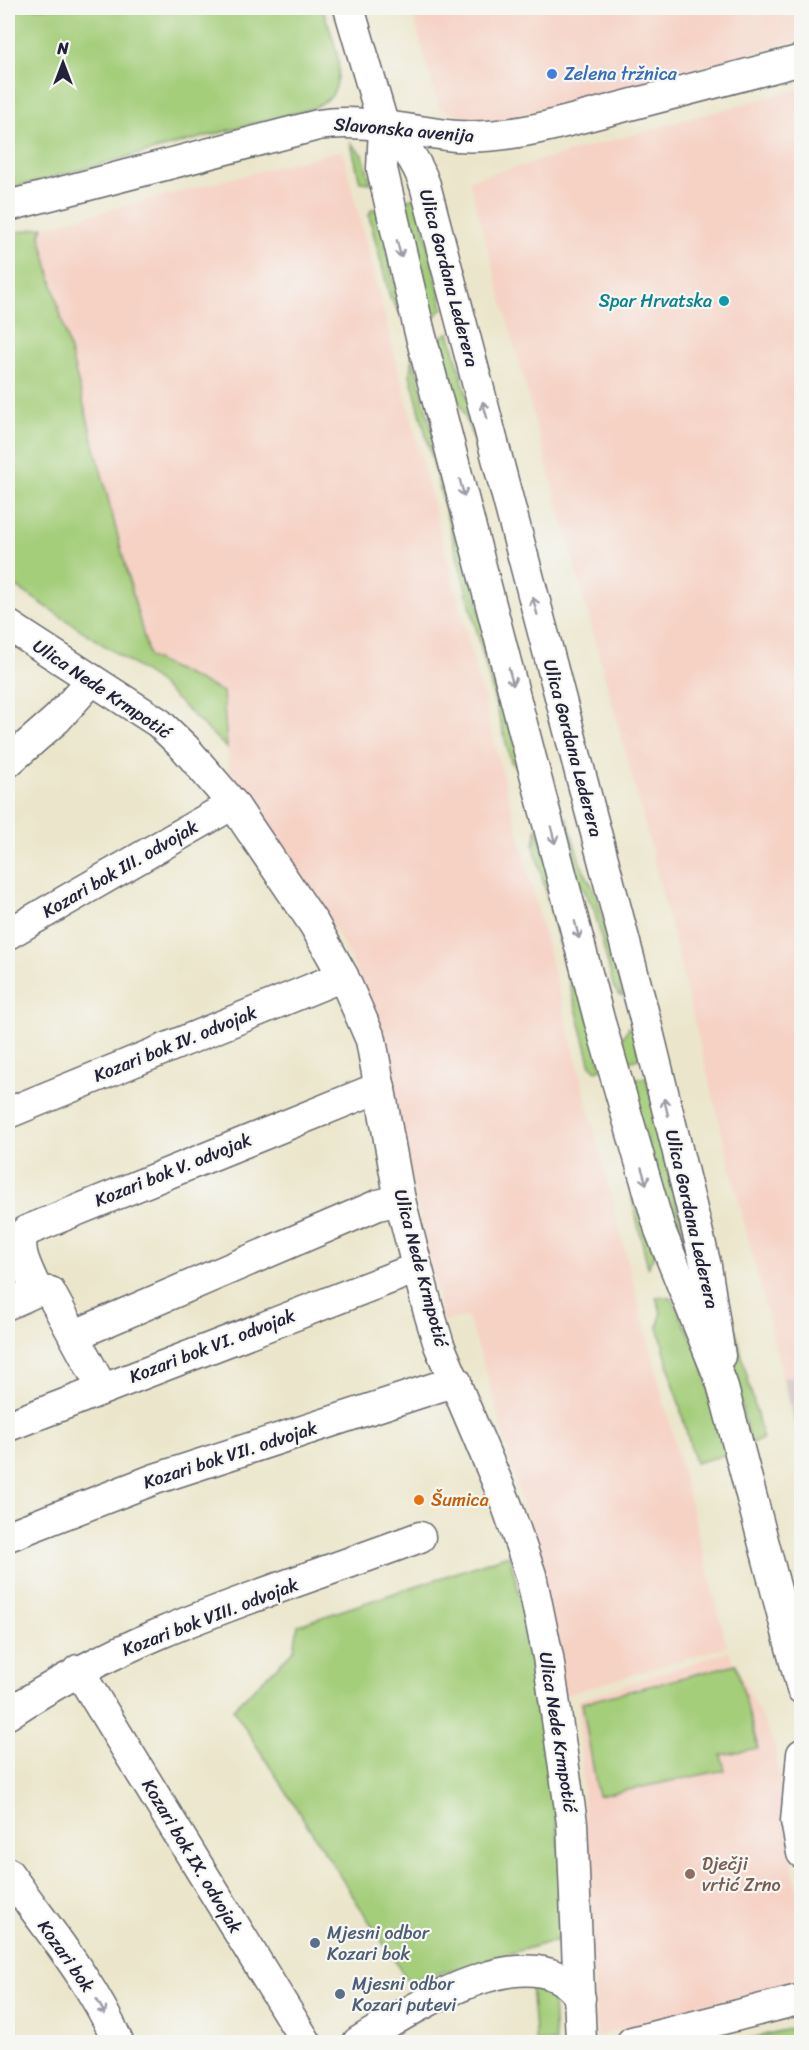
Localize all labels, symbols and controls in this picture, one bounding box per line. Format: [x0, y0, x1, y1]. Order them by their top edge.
north arrow [33, 33, 93, 93]
text: N [56, 34, 69, 63]
place label: Zelena tržnica [564, 58, 678, 90]
marker: Zelena tržnica [545, 67, 559, 81]
street label: Slavonska avenija [333, 108, 475, 152]
street label: Ulica Gordana Lederera [410, 186, 488, 370]
one-way arrow [394, 240, 406, 259]
place label: Spar Hrvatska [599, 285, 712, 317]
marker: Spar Hrvatska [717, 294, 731, 308]
one-way arrow [478, 400, 490, 419]
one-way arrow [456, 478, 468, 497]
one-way arrow [529, 596, 541, 615]
street label: Ulica Nede Krmpotić [26, 630, 180, 749]
street label: Ulica Gordana Lederera [534, 656, 612, 840]
one-way arrow [506, 667, 518, 686]
street label: Kozari bok III. odvojak [36, 811, 205, 927]
one-way arrow [547, 825, 559, 844]
one-way arrow [571, 920, 583, 939]
street label: Kozari bok IV. odvojak [88, 996, 262, 1091]
one-way arrow [659, 1098, 671, 1117]
street label: Kozari bok V. odvojak [90, 1124, 257, 1216]
street label: Ulica Gordana Lederera [656, 1126, 728, 1312]
one-way arrow [639, 1166, 650, 1185]
street label: Ulica Nede Krmpotić [385, 1186, 458, 1352]
street label: Kozari bok VI. odvojak [124, 1299, 300, 1392]
street label: Kozari bok VII. odvojak [139, 1412, 322, 1498]
place label: Šumica [431, 1484, 489, 1516]
marker: Šumica [412, 1493, 426, 1507]
street label: Kozari bok VIII. odvojak [117, 1568, 303, 1665]
street label: Ulica Nede Krmpotić [530, 1650, 587, 1816]
street label: Kozari bok IX. odvojak [133, 1772, 251, 1940]
place label: Dječji vrtić Zrno [702, 1848, 781, 1901]
marker: Dječji vrtić Zrno [683, 1867, 697, 1881]
street label: Kozari bok [29, 1913, 103, 2000]
place label: Mjesni odbor Kozari bok [327, 1917, 431, 1970]
marker: Mjesni odbor Kozari bok [308, 1936, 322, 1950]
place label: Mjesni odbor Kozari putevi [352, 1968, 457, 2021]
marker: Mjesni odbor Kozari putevi [333, 1987, 347, 2001]
one-way arrow [96, 1998, 107, 2016]

